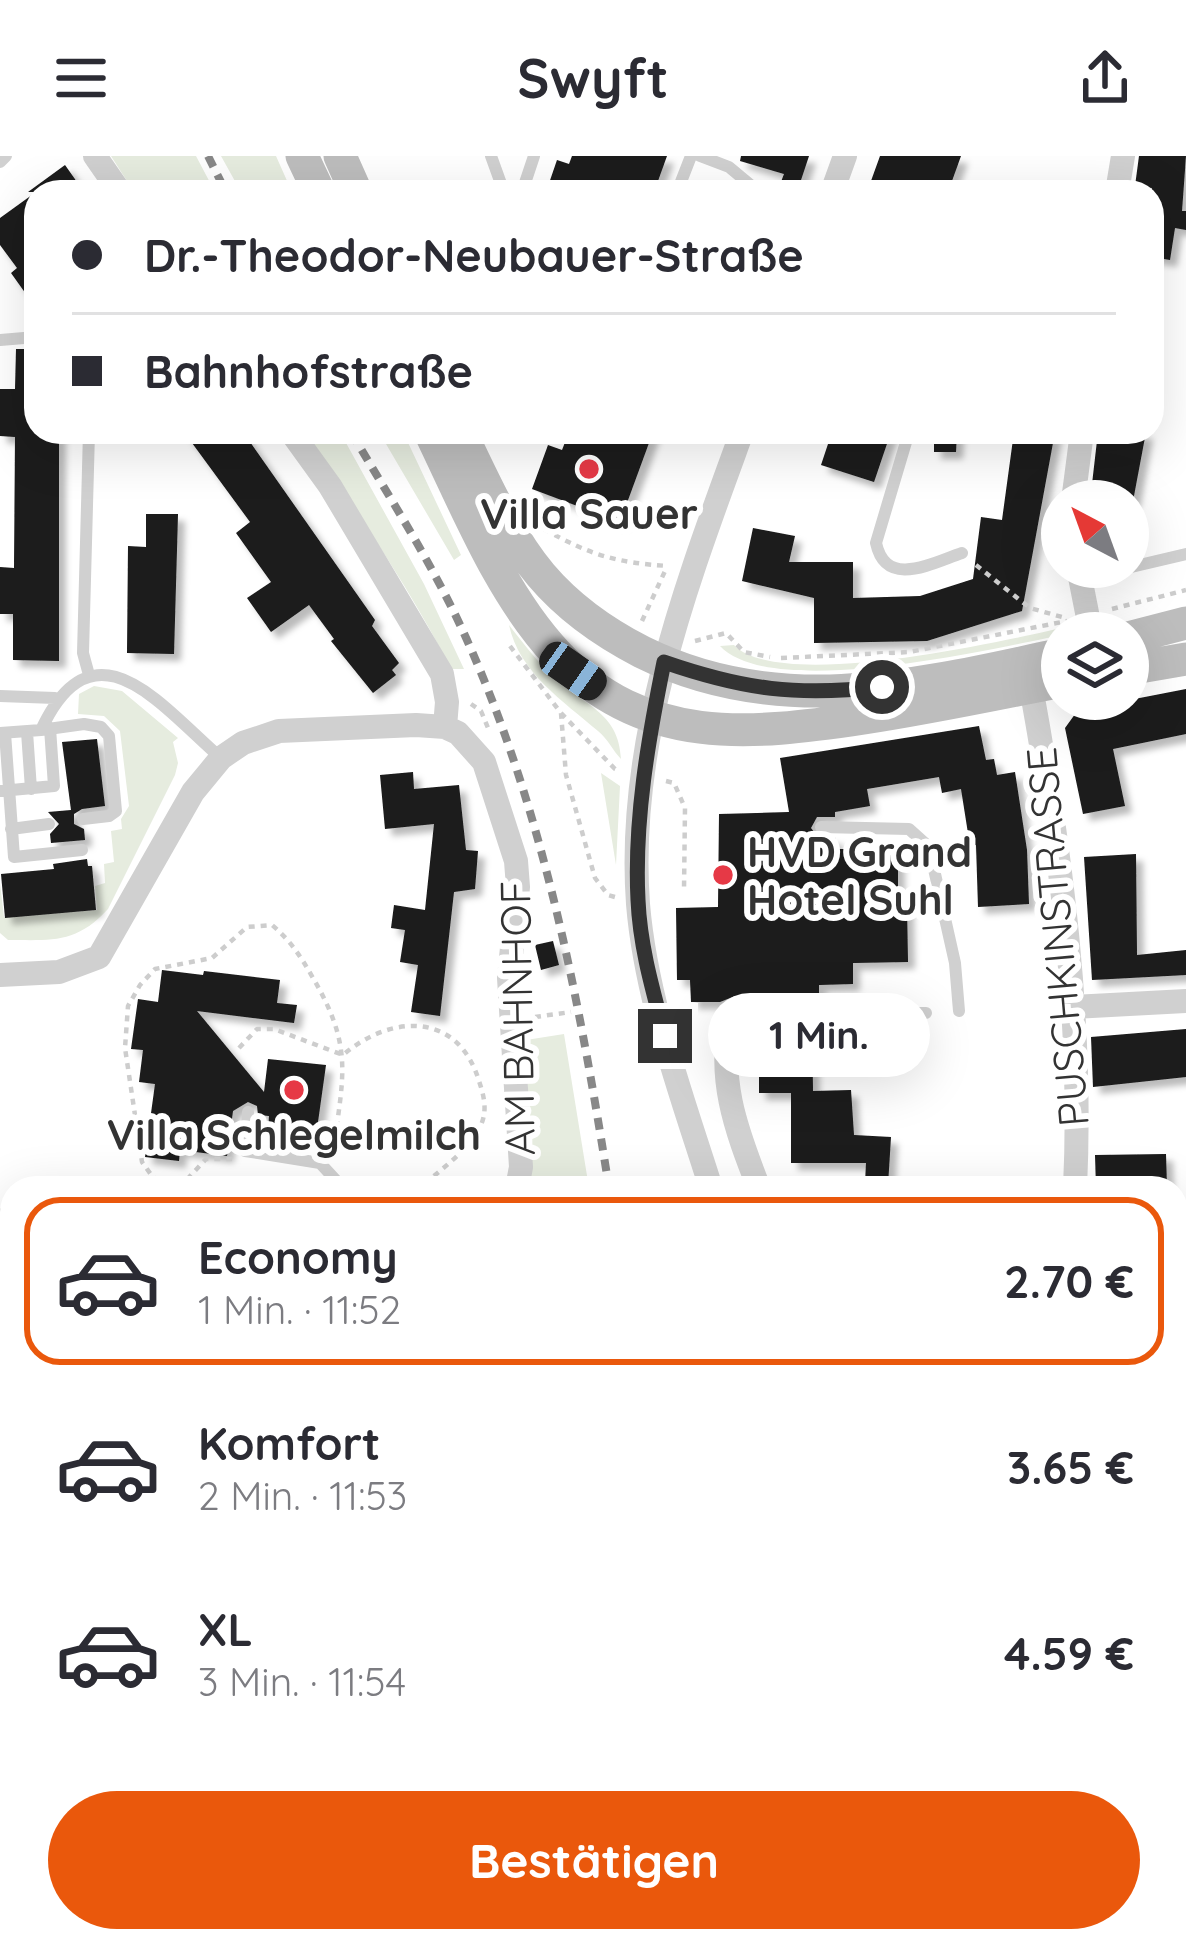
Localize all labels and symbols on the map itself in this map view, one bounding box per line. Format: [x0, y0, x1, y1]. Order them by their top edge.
marker: Villa Sauer [576, 456, 602, 482]
north arrow [1041, 480, 1149, 588]
place label: Villa Sauer [480, 487, 698, 540]
car [533, 636, 613, 706]
route start [855, 660, 909, 714]
street label: PUSCHKINSTRASSE [1014, 745, 1100, 1129]
place label: HVD Grand Hotel Suhl [747, 825, 972, 926]
marker: HVD Grand Hotel Suhl [710, 862, 736, 888]
street label: AM BAHNHOF [488, 880, 546, 1156]
callout: 1 Min. [707, 994, 929, 1078]
route end [638, 1009, 692, 1063]
marker: Villa Schlegelmilch [281, 1077, 307, 1103]
place label: Villa Schlegelmilch [107, 1108, 481, 1161]

